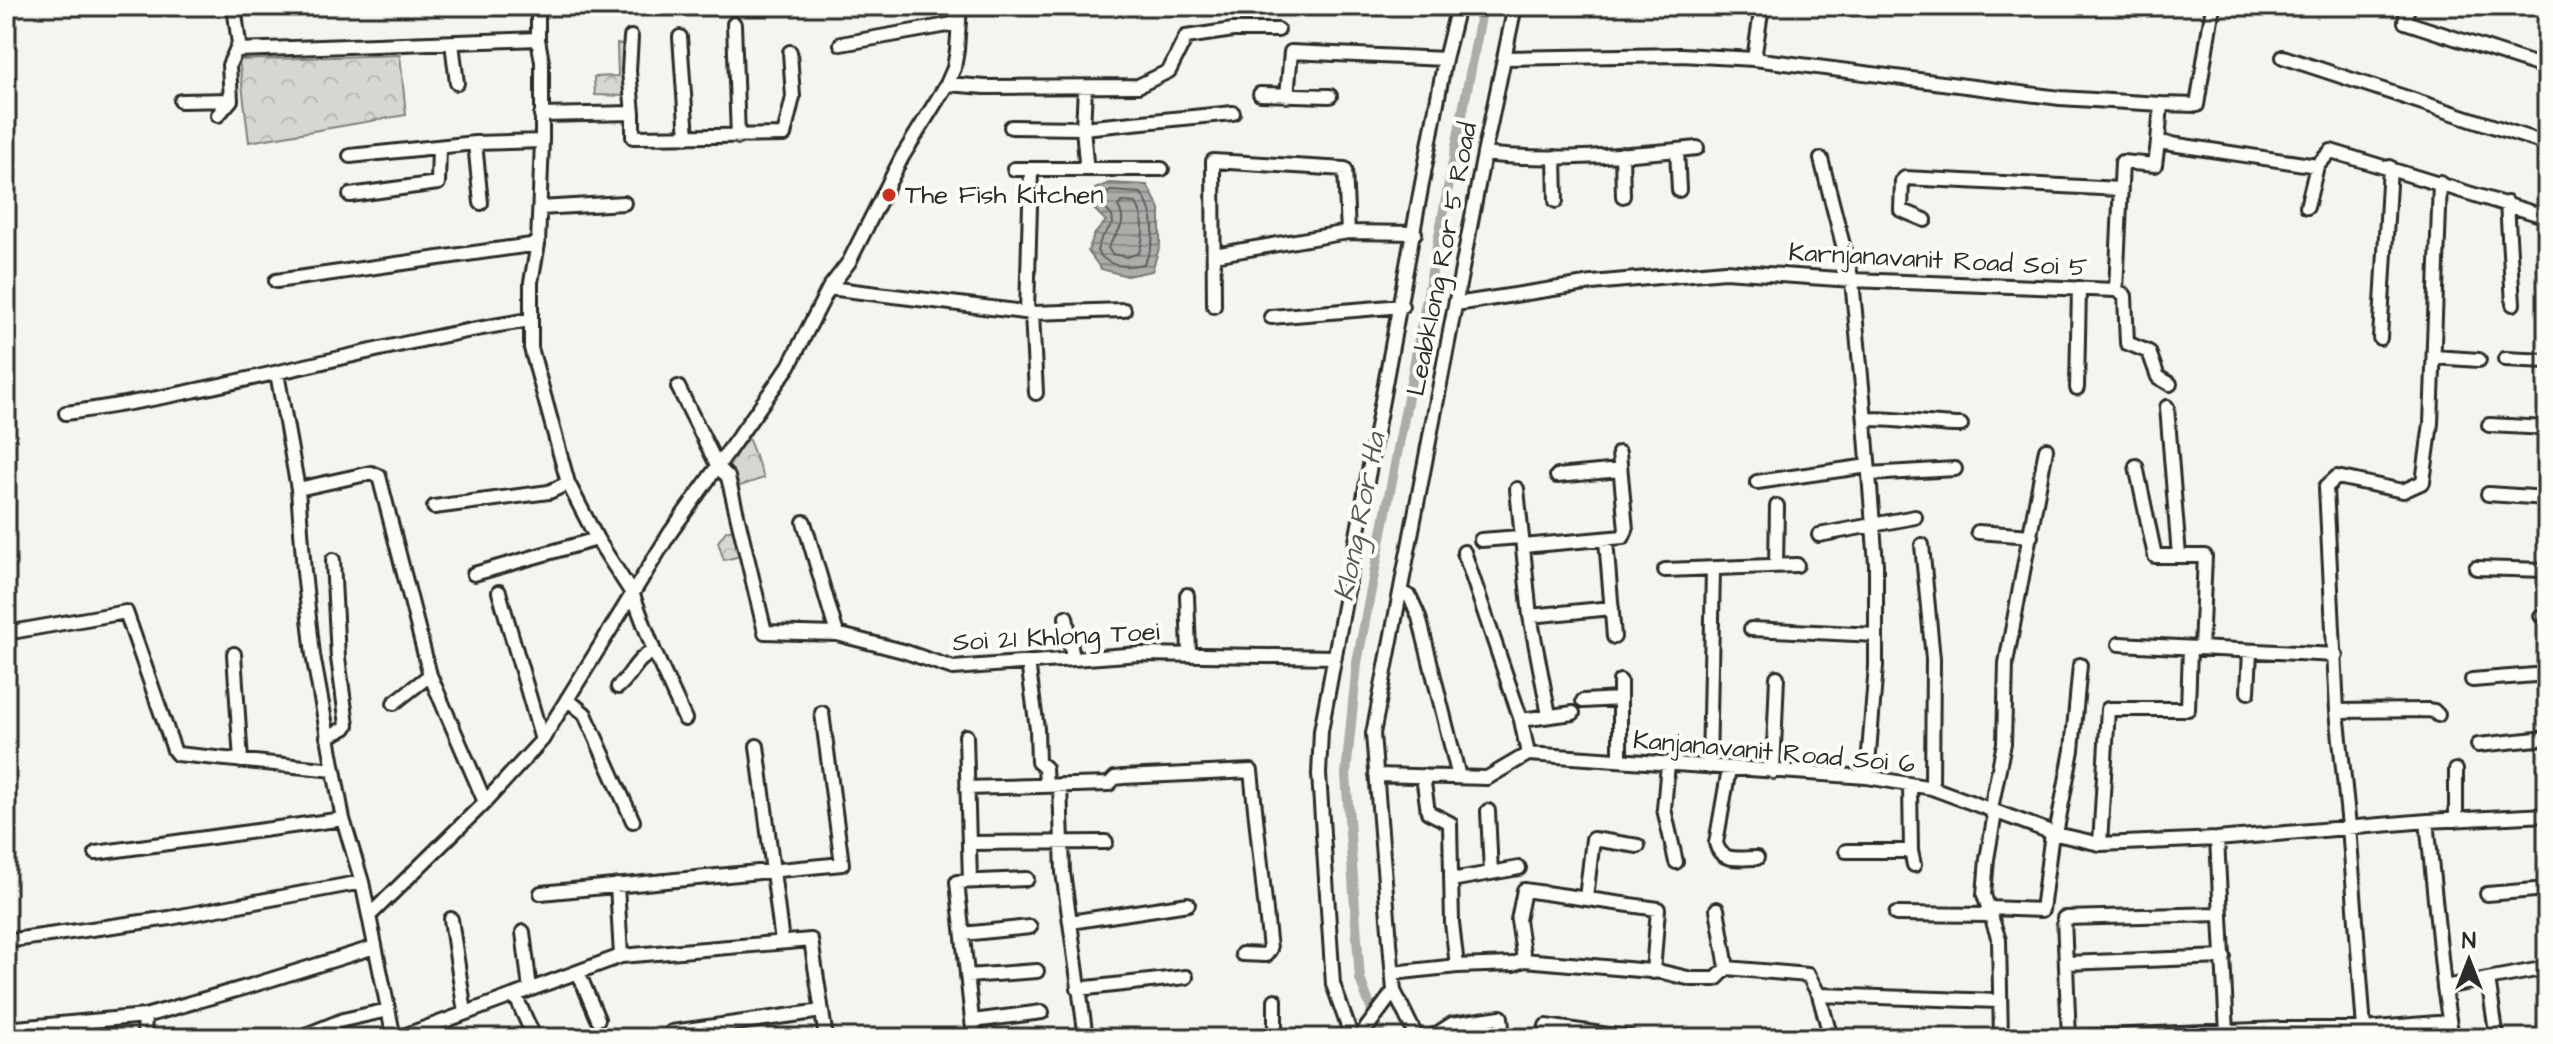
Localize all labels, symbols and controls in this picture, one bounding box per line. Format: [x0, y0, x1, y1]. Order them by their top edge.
street label: Leabklong Ror 5 Road [1398, 119, 1488, 399]
place label: The Fish Kitchen [905, 177, 1103, 213]
marker: The Fish Kitchen [880, 186, 898, 204]
street label: Karnjanavanit Road Soi 5 [1788, 234, 2088, 286]
water label: Klong Ror Ha [1325, 428, 1397, 605]
street label: Soi 21 Khlong Toei [952, 614, 1161, 662]
street label: Kanjanavanit Road Soi 6 [1632, 722, 1916, 782]
north arrow [2429, 920, 2509, 1000]
text: N [2462, 926, 2476, 957]

